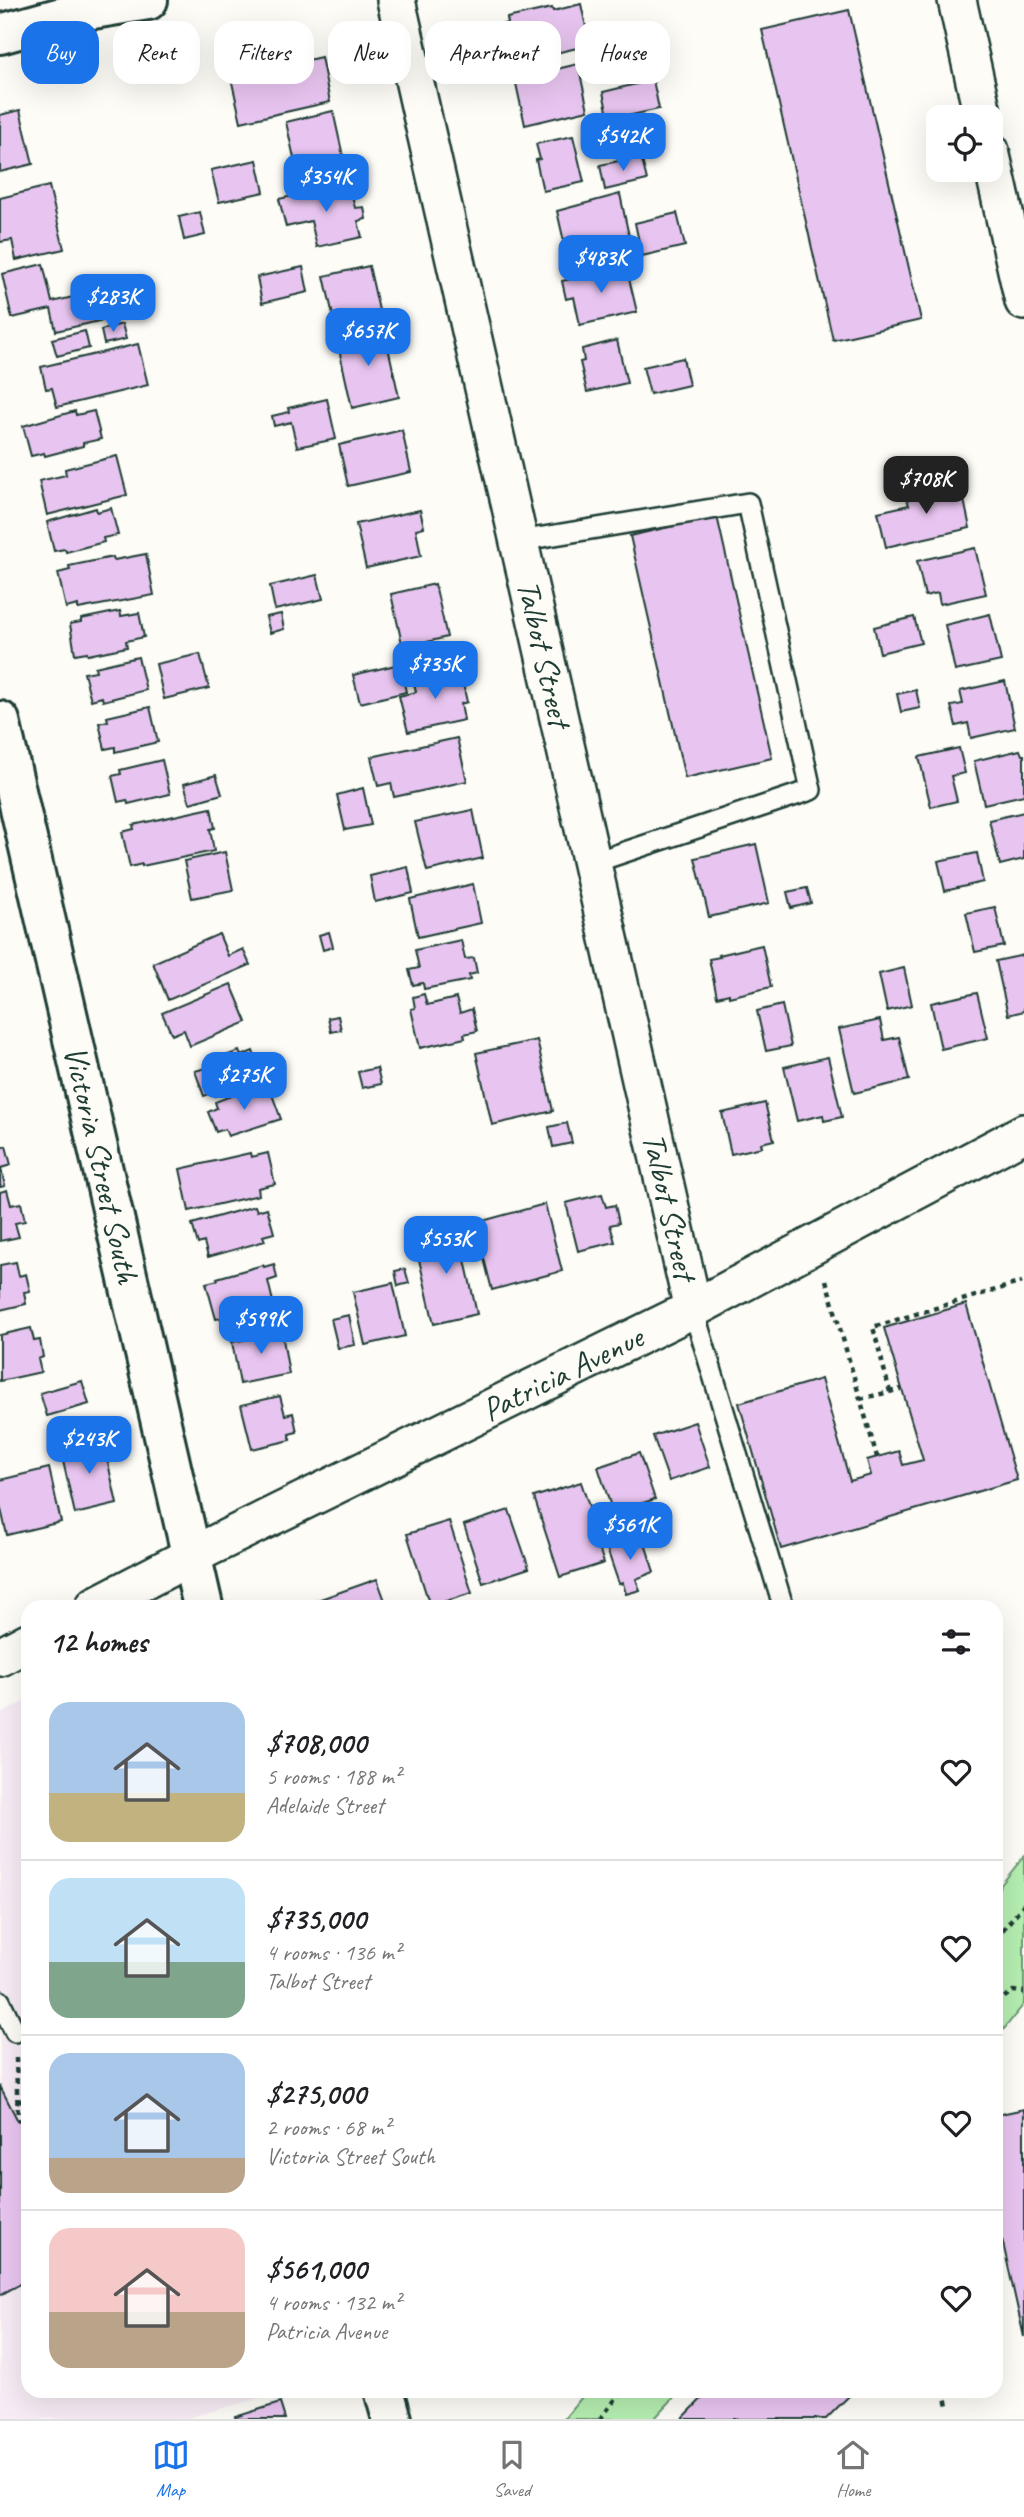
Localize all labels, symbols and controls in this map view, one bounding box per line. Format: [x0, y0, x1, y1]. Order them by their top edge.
chip: Buy [21, 21, 99, 84]
chip: Rent [113, 21, 200, 84]
chip: Filters [214, 21, 314, 84]
chip: New [328, 21, 411, 84]
chip: Apartment [425, 21, 561, 84]
chip: House [575, 21, 670, 84]
map controls [926, 105, 1003, 182]
button: locate [926, 105, 1003, 182]
pin: $542K [574, 114, 672, 173]
text: $542K [597, 121, 649, 150]
pin: $354K [277, 154, 375, 214]
text: $354K [300, 162, 352, 191]
pin: $483K [552, 236, 650, 295]
text: $483K [574, 243, 628, 272]
pin: $283K [64, 274, 162, 334]
text: $283K [86, 282, 140, 311]
pin: $657K [319, 308, 417, 368]
text: $657K [341, 316, 395, 345]
pin: $708K [877, 456, 975, 516]
text: $708K [900, 464, 953, 493]
street label: Talbot Street [507, 576, 582, 735]
pin: $735K [386, 642, 484, 701]
text: $735K [409, 649, 461, 678]
street label: Victoria Street South [54, 1042, 150, 1289]
pin: $275K [195, 1052, 293, 1112]
text: $275K [218, 1060, 270, 1089]
street label: Talbot Street [633, 1129, 708, 1288]
pin: $553K [397, 1216, 495, 1276]
text: $553K [420, 1224, 472, 1253]
pin: $599K [212, 1296, 310, 1356]
text: $599K [235, 1304, 287, 1333]
street label: Patricia Avenue [475, 1315, 652, 1431]
pin: $243K [40, 1416, 138, 1476]
text: $243K [62, 1424, 116, 1453]
pin: $561K [581, 1502, 679, 1562]
text: $561K [603, 1510, 657, 1539]
text: 12 homes [49, 1623, 147, 1661]
icon: filters [937, 1623, 975, 1661]
text: $708,000 [266, 1724, 366, 1762]
icon: home [105, 1730, 189, 1814]
icon: heart [937, 1753, 975, 1791]
text: 5 rooms · 188 m² [266, 1762, 401, 1791]
text: Adelaide Street [266, 1791, 384, 1820]
text: $735,000 [266, 1900, 366, 1938]
icon: home [105, 1906, 189, 1990]
icon: heart [937, 1929, 975, 1967]
text: 4 rooms · 136 m² [266, 1938, 401, 1967]
text: Talbot Street [266, 1967, 370, 1996]
text: $275,000 [266, 2075, 366, 2113]
icon: home [105, 2081, 189, 2165]
icon: heart [937, 2104, 975, 2142]
text: 2 rooms · 68 m² [266, 2113, 390, 2142]
text: Victoria Street South [266, 2142, 435, 2171]
text: $561,000 [266, 2250, 367, 2288]
icon: home [105, 2256, 189, 2340]
icon: heart [937, 2279, 975, 2317]
text: 4 rooms · 132 m² [266, 2288, 401, 2317]
text: Patricia Avenue [266, 2317, 387, 2346]
tab: Map [152, 2436, 190, 2502]
tab: Saved [493, 2436, 531, 2502]
tab: Home [834, 2436, 872, 2502]

